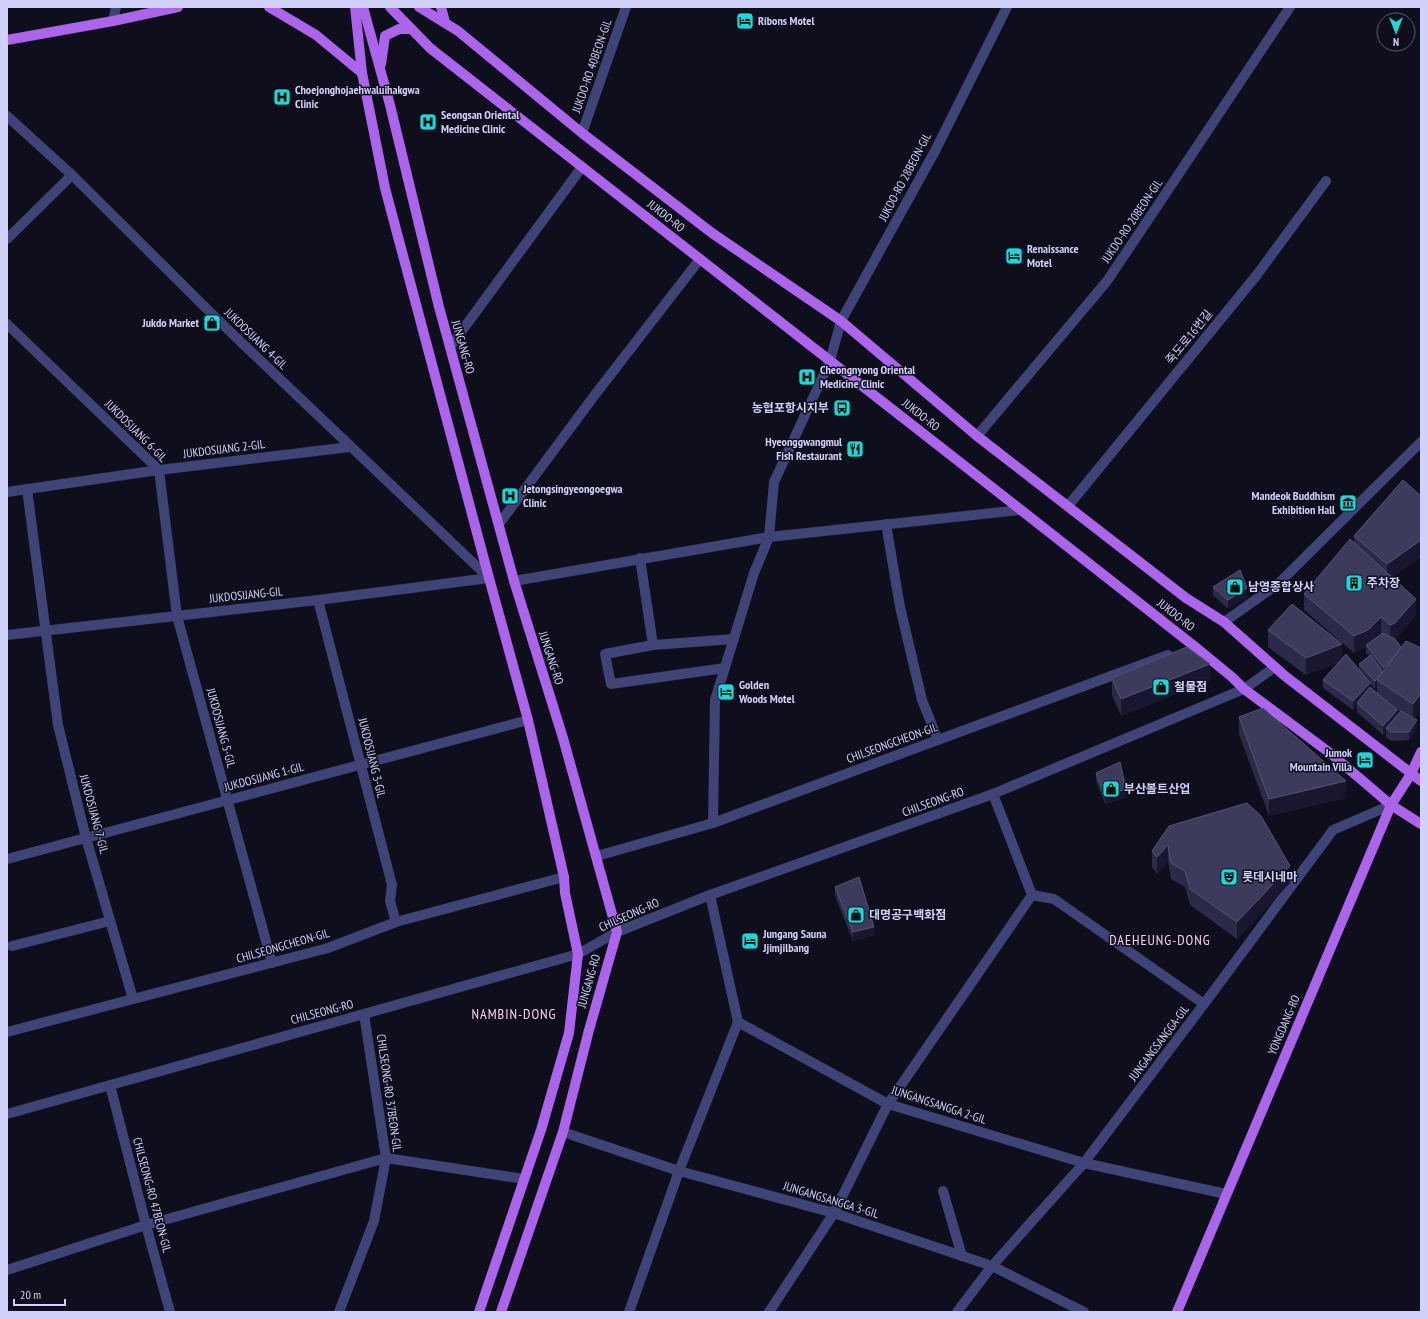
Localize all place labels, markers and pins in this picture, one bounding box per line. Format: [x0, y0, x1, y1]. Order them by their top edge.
hotel icon: Ribons Motel [735, 11, 755, 31]
place label: Ribons Motel [758, 13, 814, 28]
place label: Choejonghojaehwaluihakgwa Clinic [295, 82, 420, 111]
hospital icon: Choejonghojaehwaluihakgwa Clinic [272, 87, 292, 107]
place label: Seongsan Oriental Medicine Clinic [441, 107, 519, 136]
hospital icon: Seongsan Oriental Medicine Clinic [418, 112, 438, 132]
place label: Renaissance Motel [1027, 241, 1079, 270]
hotel icon: Renaissance Motel [1004, 246, 1024, 266]
shop icon: Jukdo Market [202, 313, 222, 333]
place label: Jukdo Market [141, 315, 200, 330]
place label: Cheongnyong Oriental Medicine Clinic [820, 362, 915, 391]
hospital icon: Cheongnyong Oriental Medicine Clinic [797, 367, 817, 387]
bus stop icon: 농협포항시지부 [832, 398, 852, 418]
place label: 농협포항시지부 [752, 400, 829, 415]
place label: Hyeonggwangmul Fish Restaurant [765, 434, 843, 463]
restaurant icon: Hyeonggwangmul Fish Restaurant [845, 439, 865, 459]
place label: Jetongsingyeongoegwa Clinic [522, 481, 623, 510]
hospital icon: Jetongsingyeongoegwa Clinic [500, 486, 520, 506]
place label: Mandeok Buddhism Exhibition Hall [1252, 488, 1335, 517]
museum icon: Mandeok Buddhism Exhibition Hall [1338, 493, 1358, 513]
building icon: 주차장 [1344, 573, 1364, 593]
place label: 주차장 [1367, 575, 1400, 590]
shop icon: 남영종합상사 [1225, 577, 1245, 597]
place label: 남영종합상사 [1248, 579, 1314, 594]
place label: Golden Woods Motel [738, 677, 795, 706]
shop icon: 철물점 [1151, 677, 1171, 697]
place label: 철물점 [1174, 679, 1207, 694]
hotel icon: Golden Woods Motel [716, 682, 736, 702]
place label: Jumok Mountain Villa [1290, 745, 1352, 774]
hotel icon: Jumok Mountain Villa [1355, 750, 1375, 770]
shop icon: 부산볼트산업 [1101, 779, 1121, 799]
place label: 부산볼트산업 [1124, 781, 1190, 796]
theatre icon: 롯데시네마 [1219, 867, 1239, 887]
place label: 롯데시네마 [1242, 869, 1297, 884]
shop icon: 대명공구백화점 [846, 905, 866, 925]
place label: 대명공구백화점 [869, 907, 946, 922]
place label: Jungang Sauna Jjimjilbang [762, 926, 827, 955]
hotel icon: Jungang Sauna Jjimjilbang [740, 931, 760, 951]

